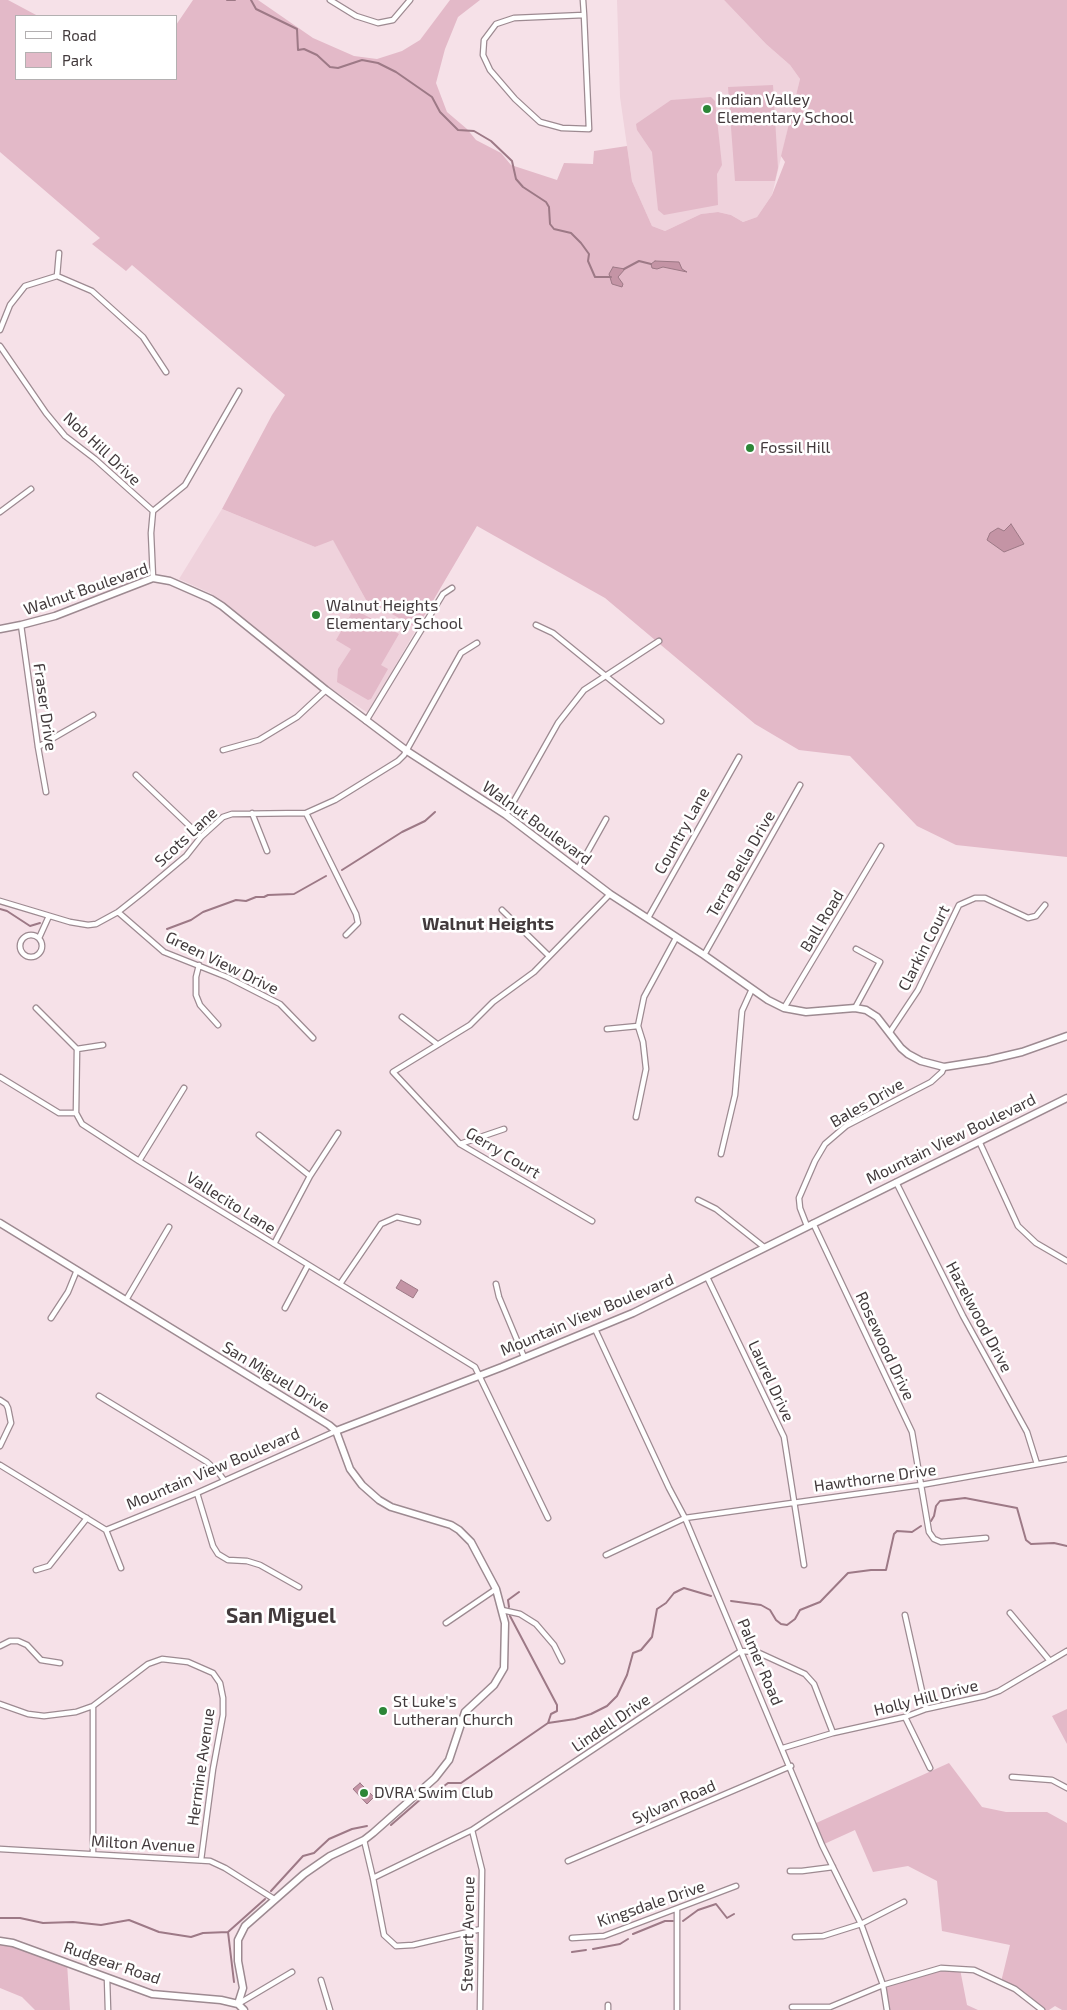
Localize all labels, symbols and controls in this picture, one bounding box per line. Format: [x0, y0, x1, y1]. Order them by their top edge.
legend [15, 15, 178, 80]
text: Road [62, 26, 97, 44]
text: Park [62, 51, 93, 69]
place label: Indian Valley Elementary School [717, 90, 854, 128]
marker: Indian Valley Elementary School [701, 103, 713, 115]
street label: Nob Hill Drive [59, 408, 145, 490]
place label: Fossil Hill [760, 438, 830, 458]
marker: Fossil Hill [744, 442, 756, 454]
street label: Walnut Boulevard [21, 559, 151, 619]
place label: Walnut Heights Elementary School [326, 596, 463, 634]
marker: Walnut Heights Elementary School [310, 609, 322, 621]
street label: Fraser Drive [29, 662, 61, 752]
street label: Walnut Boulevard [479, 777, 595, 869]
street label: Country Lane [650, 784, 714, 878]
street label: Scots Lane [151, 803, 221, 871]
street label: Terra Bella Drive [703, 807, 779, 921]
street label: Ball Road [796, 887, 848, 955]
street label: Clarkin Court [894, 902, 954, 994]
district label: Walnut Heights [422, 913, 554, 935]
street label: Green View Drive [162, 927, 282, 999]
street label: Bales Drive [827, 1074, 907, 1132]
street label: Mountain View Boulevard [863, 1090, 1039, 1188]
street label: Gerry Court [462, 1123, 544, 1183]
street label: Vallecito Lane [183, 1168, 279, 1238]
street label: Hazelwood Drive [942, 1258, 1016, 1376]
street label: Mountain View Boulevard [497, 1270, 677, 1360]
street label: Rosewood Drive [851, 1289, 919, 1403]
street label: San Miguel Drive [219, 1337, 333, 1417]
street label: Laurel Drive [744, 1337, 798, 1425]
street label: Mountain View Boulevard [123, 1424, 303, 1514]
street label: Hawthorne Drive [813, 1460, 937, 1496]
district label: San Miguel [226, 1603, 336, 1629]
street label: Palmer Road [733, 1616, 787, 1708]
street label: Holly Hill Drive [872, 1676, 980, 1720]
street label: Lindell Drive [568, 1690, 654, 1756]
place label: St Luke's Lutheran Church [393, 1692, 513, 1730]
marker: St Luke's Lutheran Church [377, 1705, 389, 1717]
street label: Hermine Avenue [183, 1707, 219, 1827]
street label: Sylvan Road [629, 1776, 719, 1828]
place label: DVRA Swim Club [374, 1783, 493, 1803]
marker: DVRA Swim Club [358, 1787, 370, 1799]
street label: Milton Avenue [90, 1832, 196, 1856]
street label: Stewart Avenue [457, 1876, 479, 1992]
street label: Kingsdale Drive [595, 1877, 707, 1931]
street label: Rudgear Road [61, 1937, 163, 1989]

